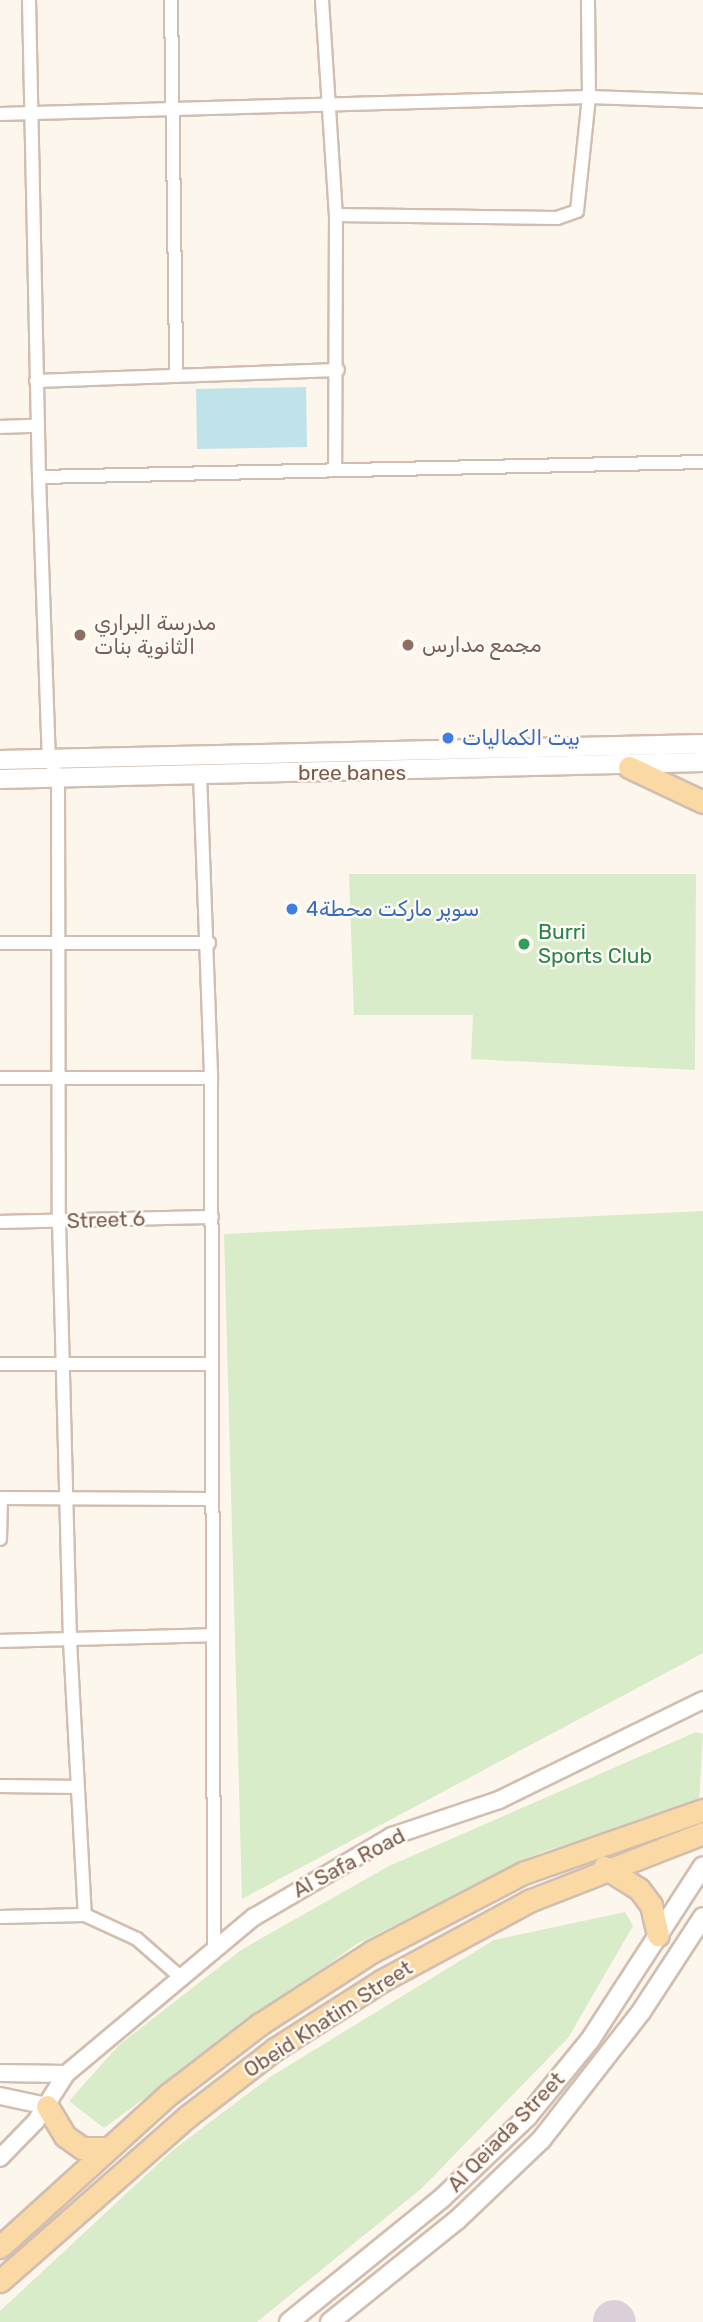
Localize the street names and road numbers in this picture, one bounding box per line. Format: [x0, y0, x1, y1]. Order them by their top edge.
street label: bree banes [298, 760, 406, 786]
street label: Street 6 [66, 1206, 146, 1234]
street label: Al Safa Road [289, 1823, 409, 1903]
street label: Obeid Khatim Street [239, 1955, 417, 2083]
street label: Al Qeiada Street [442, 2067, 570, 2197]

